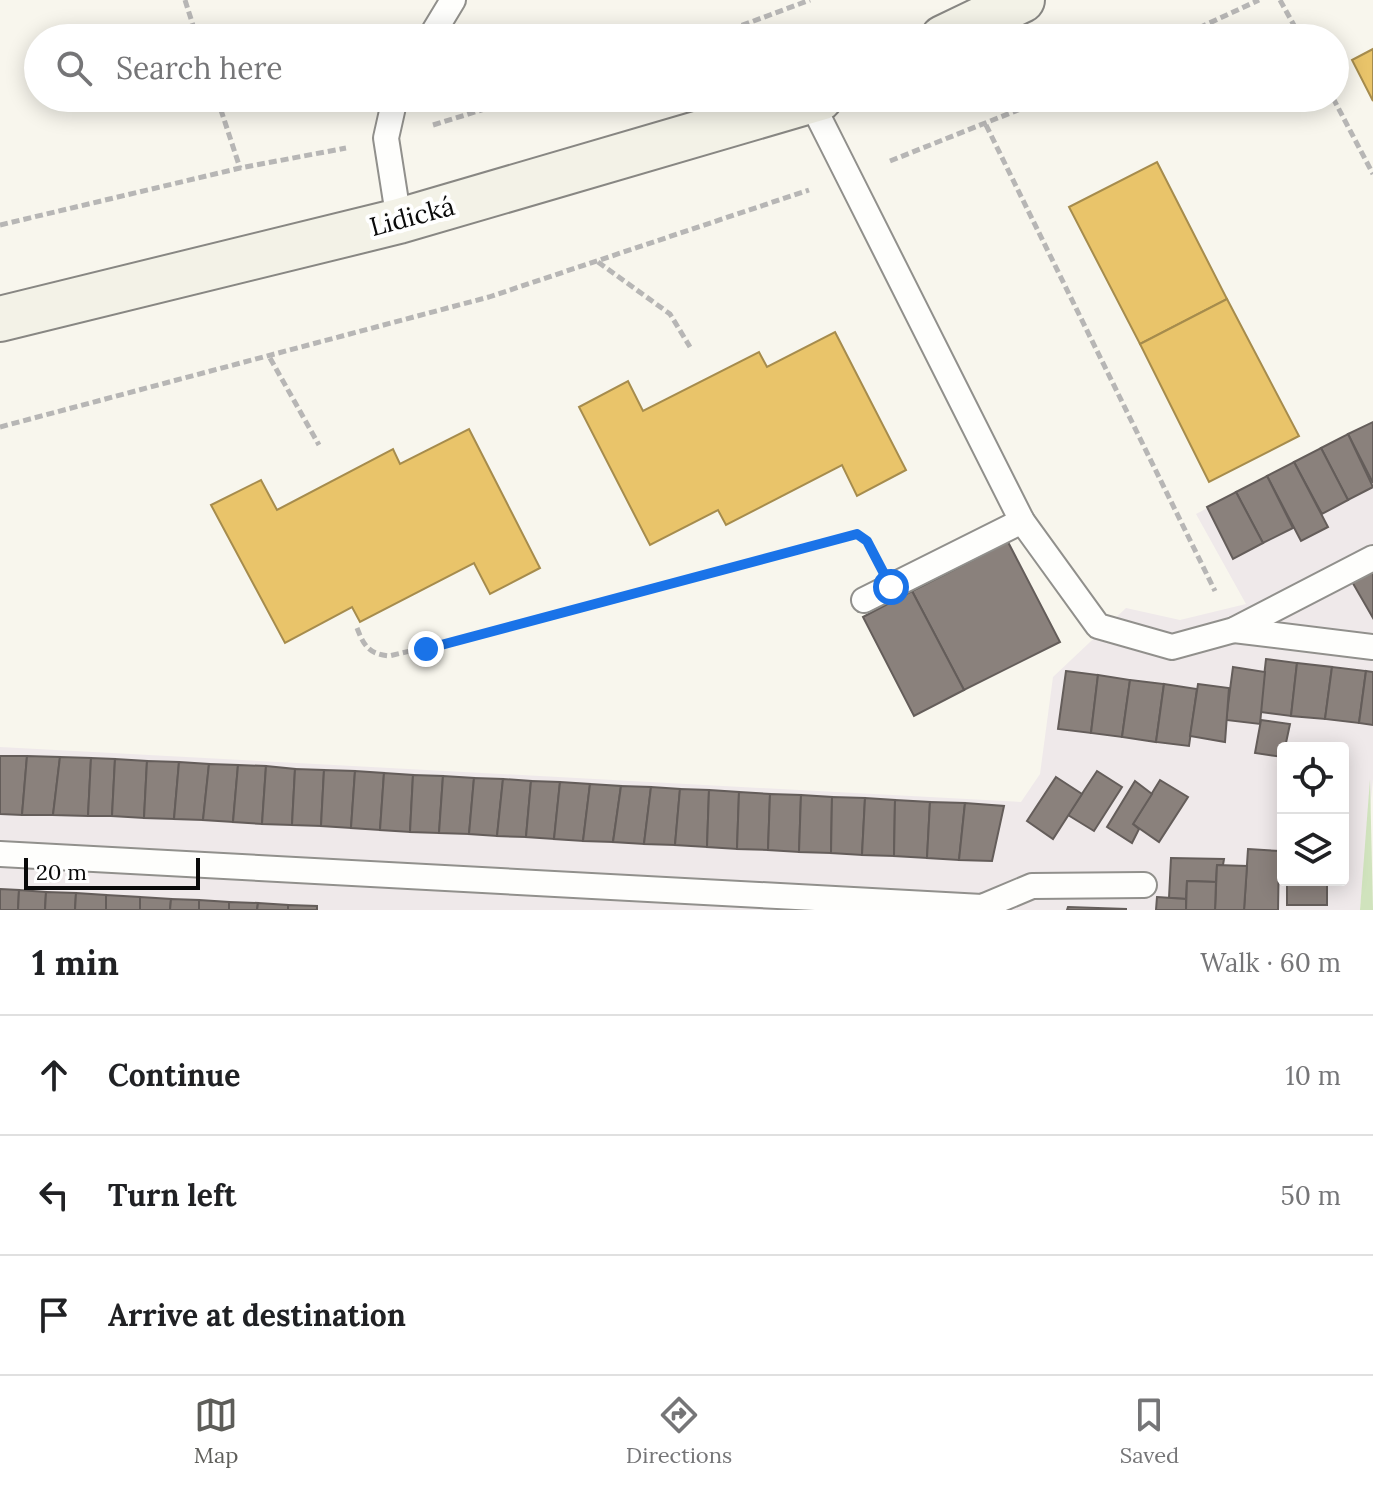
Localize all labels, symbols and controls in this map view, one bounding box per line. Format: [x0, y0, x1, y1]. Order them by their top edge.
search box [24, 24, 1349, 112]
icon: search [52, 46, 96, 90]
text: Search here [116, 49, 283, 87]
street label: Lidická [366, 189, 458, 243]
route start [873, 569, 909, 605]
route end [408, 631, 444, 667]
map controls [1277, 742, 1349, 886]
button: locate [1277, 742, 1349, 814]
button: layers [1277, 814, 1349, 886]
scale bar [24, 854, 200, 890]
text: 20 m [36, 858, 87, 886]
text: 1 min [32, 941, 119, 984]
text: Walk · 60 m [1200, 946, 1341, 979]
icon: ahead [32, 1053, 76, 1097]
text: Continue [108, 1056, 240, 1094]
text: 10 m [1285, 1059, 1341, 1092]
icon: left [32, 1173, 76, 1217]
text: Turn left [108, 1176, 236, 1214]
text: 50 m [1281, 1179, 1341, 1212]
icon: arrive [32, 1293, 76, 1337]
text: Arrive at destination [108, 1296, 406, 1334]
tab: Map [194, 1393, 238, 1469]
tab: Directions [626, 1393, 732, 1469]
tab: Saved [1120, 1393, 1179, 1469]

